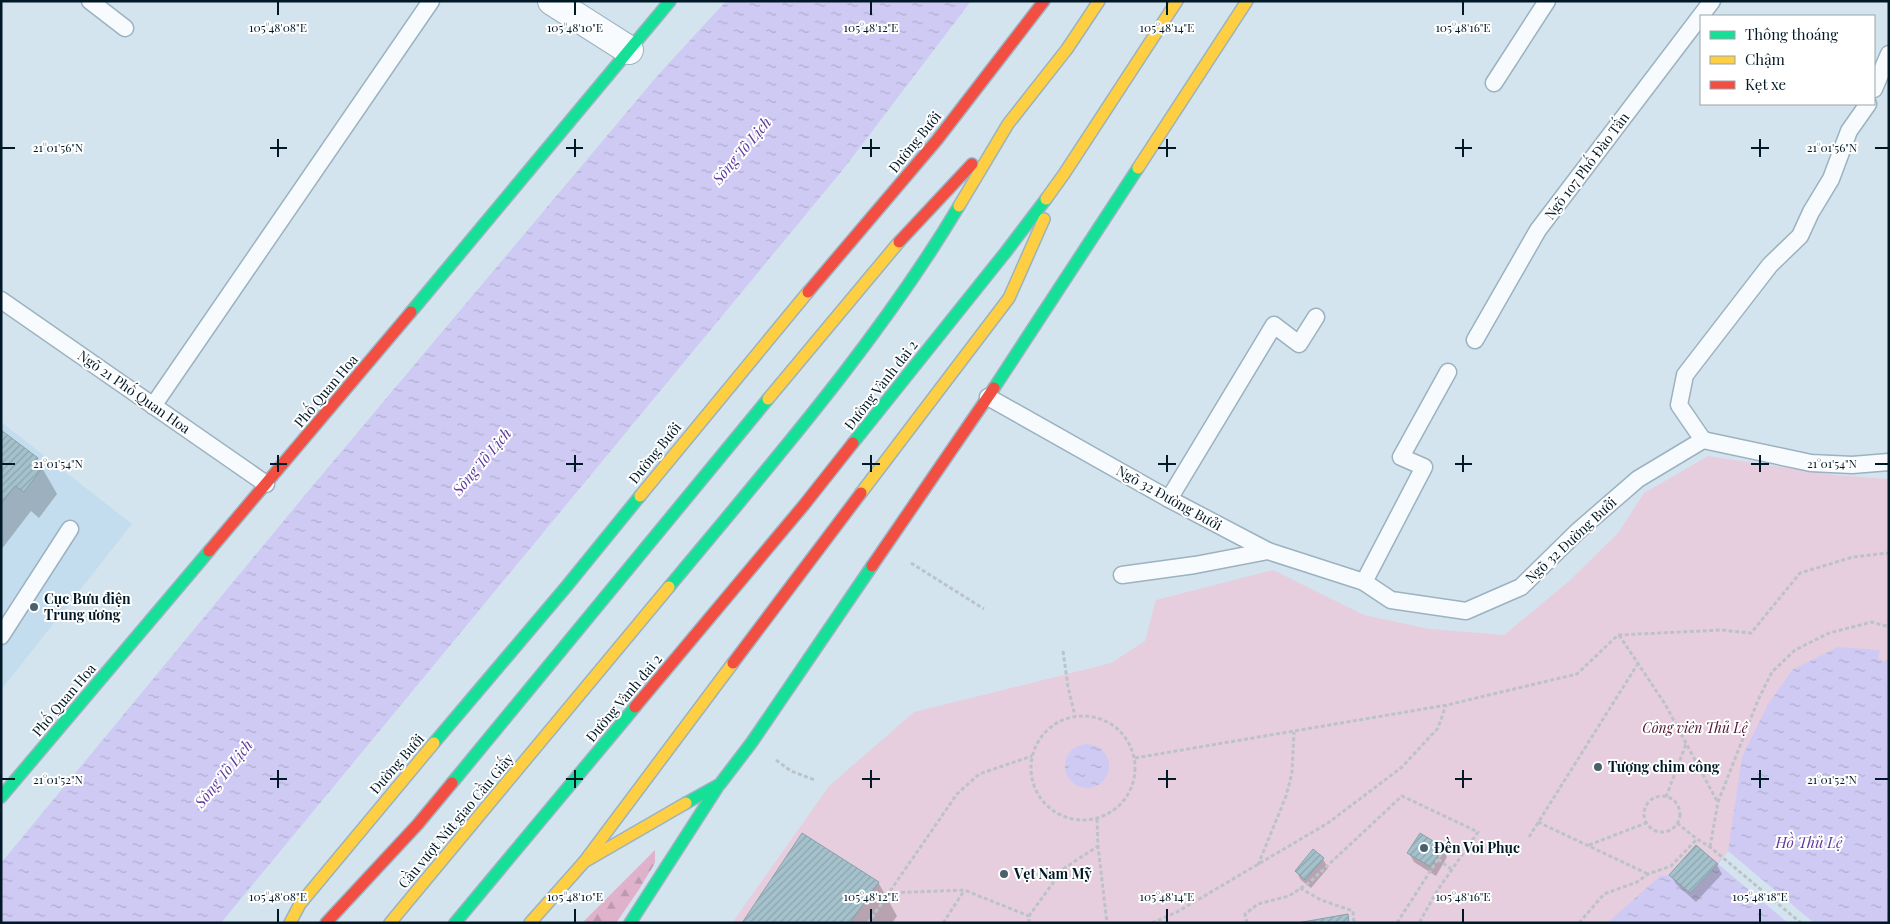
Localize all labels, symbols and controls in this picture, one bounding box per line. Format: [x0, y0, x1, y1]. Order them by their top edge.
legend [1700, 15, 1875, 105]
text: 105°48'08"E [249, 19, 307, 35]
text: 105°48'10"E [547, 19, 603, 35]
text: 105°48'12"E [844, 19, 898, 35]
text: 105°48'14"E [1140, 19, 1194, 35]
text: 105°48'16"E [1435, 19, 1491, 35]
text: Thông thoáng [1745, 24, 1838, 44]
text: Chậm [1745, 49, 1786, 69]
text: Kẹt xe [1745, 74, 1786, 94]
street label: Ngõ 107 Phố Đào Tấn [1538, 106, 1634, 223]
street label: Đường Bưởi [884, 107, 945, 176]
water label: Sông Tô Lịch [707, 113, 775, 189]
text: 21°01'56"N [33, 139, 84, 155]
text: 21°01'56"N [1807, 139, 1858, 155]
street label: Đường Vành đai 2 [840, 336, 922, 433]
street label: Ngõ 21 Phố Quan Hoa [74, 344, 195, 438]
street label: Phố Quan Hoa [288, 349, 362, 431]
street label: Đường Bưởi [624, 418, 685, 487]
water label: Sông Tô Lịch [447, 424, 515, 500]
text: 21°01'54"N [33, 455, 84, 471]
text: 21°01'54"N [1807, 455, 1858, 471]
street label: Ngõ 32 Đường Bưởi [1113, 461, 1226, 535]
street label: Ngõ 32 Đường Bưởi [1521, 492, 1620, 587]
place label: Cục Bưu điện Trung ương [44, 589, 131, 624]
marker: Cục Bưu điện Trung ương [28, 601, 40, 613]
street label: Đường Vành đai 2 [581, 650, 666, 746]
street label: Phố Quan Hoa [26, 658, 100, 740]
park label: Công viên Thủ Lệ [1642, 718, 1749, 737]
street label: Đường Bưởi [365, 730, 428, 798]
water label: Sông Tô Lịch [189, 735, 257, 812]
street label: Cầu vượt Nút giao Cầu Giấy [393, 749, 518, 892]
place label: Tượng chim công [1608, 757, 1720, 776]
marker: Tượng chim công [1592, 761, 1604, 773]
text: 21°01'52"N [33, 771, 84, 787]
text: 21°01'52"N [1807, 771, 1858, 787]
water label: Hồ Thủ Lệ [1775, 831, 1844, 852]
place label: Đền Voi Phục [1434, 836, 1520, 857]
marker: Đền Voi Phục [1418, 842, 1430, 854]
place label: Vẹt Nam Mỹ [1013, 864, 1092, 883]
marker: Vẹt Nam Mỹ [998, 868, 1010, 880]
text: 105°48'08"E [249, 888, 307, 904]
text: 105°48'10"E [547, 888, 603, 904]
text: 105°48'12"E [844, 888, 898, 904]
text: 105°48'14"E [1140, 888, 1194, 904]
text: 105°48'16"E [1435, 888, 1491, 904]
text: 105°48'18"E [1732, 888, 1788, 904]

